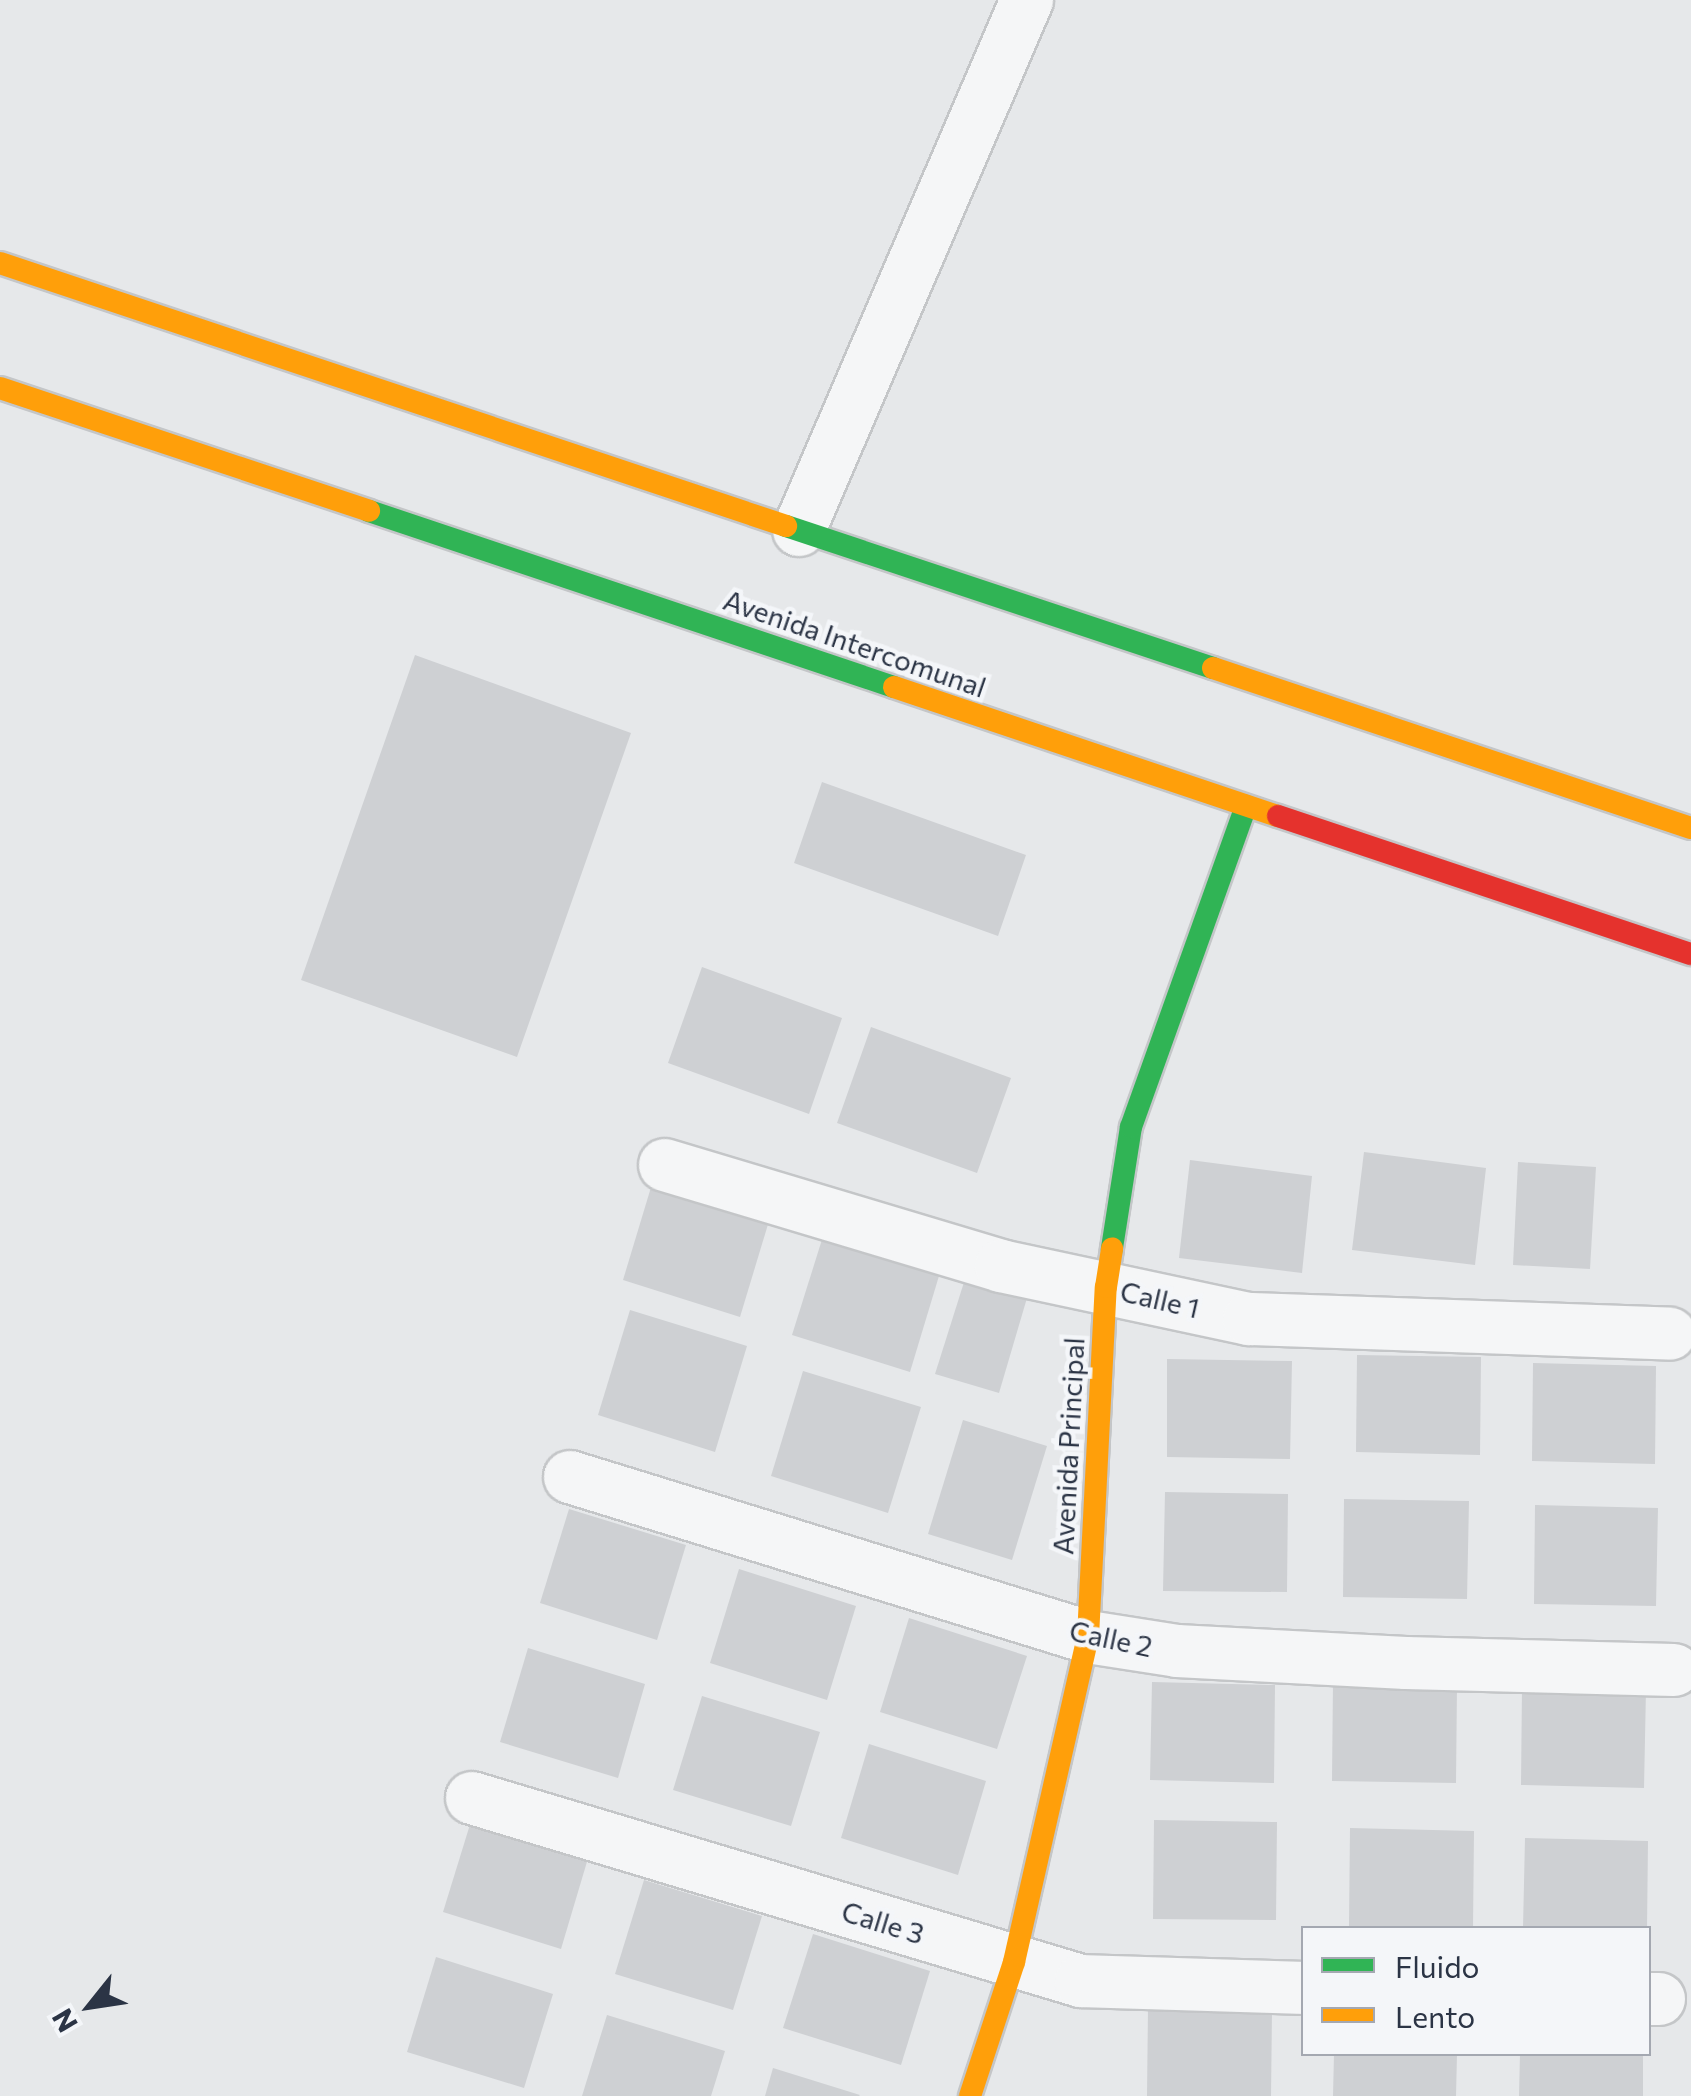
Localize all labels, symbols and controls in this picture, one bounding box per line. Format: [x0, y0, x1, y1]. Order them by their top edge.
street label: Avenida Intercomunal [719, 582, 991, 704]
street label: Calle 1 [1117, 1274, 1203, 1324]
street label: Avenida Principal [1046, 1336, 1090, 1556]
street label: Calle 2 [1067, 1613, 1155, 1663]
street label: Calle 3 [838, 1894, 928, 1950]
legend [1301, 1926, 1651, 2056]
text: Fluido [1395, 1947, 1480, 1984]
north arrow [40, 1956, 140, 2056]
text: Lento [1395, 1997, 1475, 2034]
text: N [44, 2003, 84, 2039]

